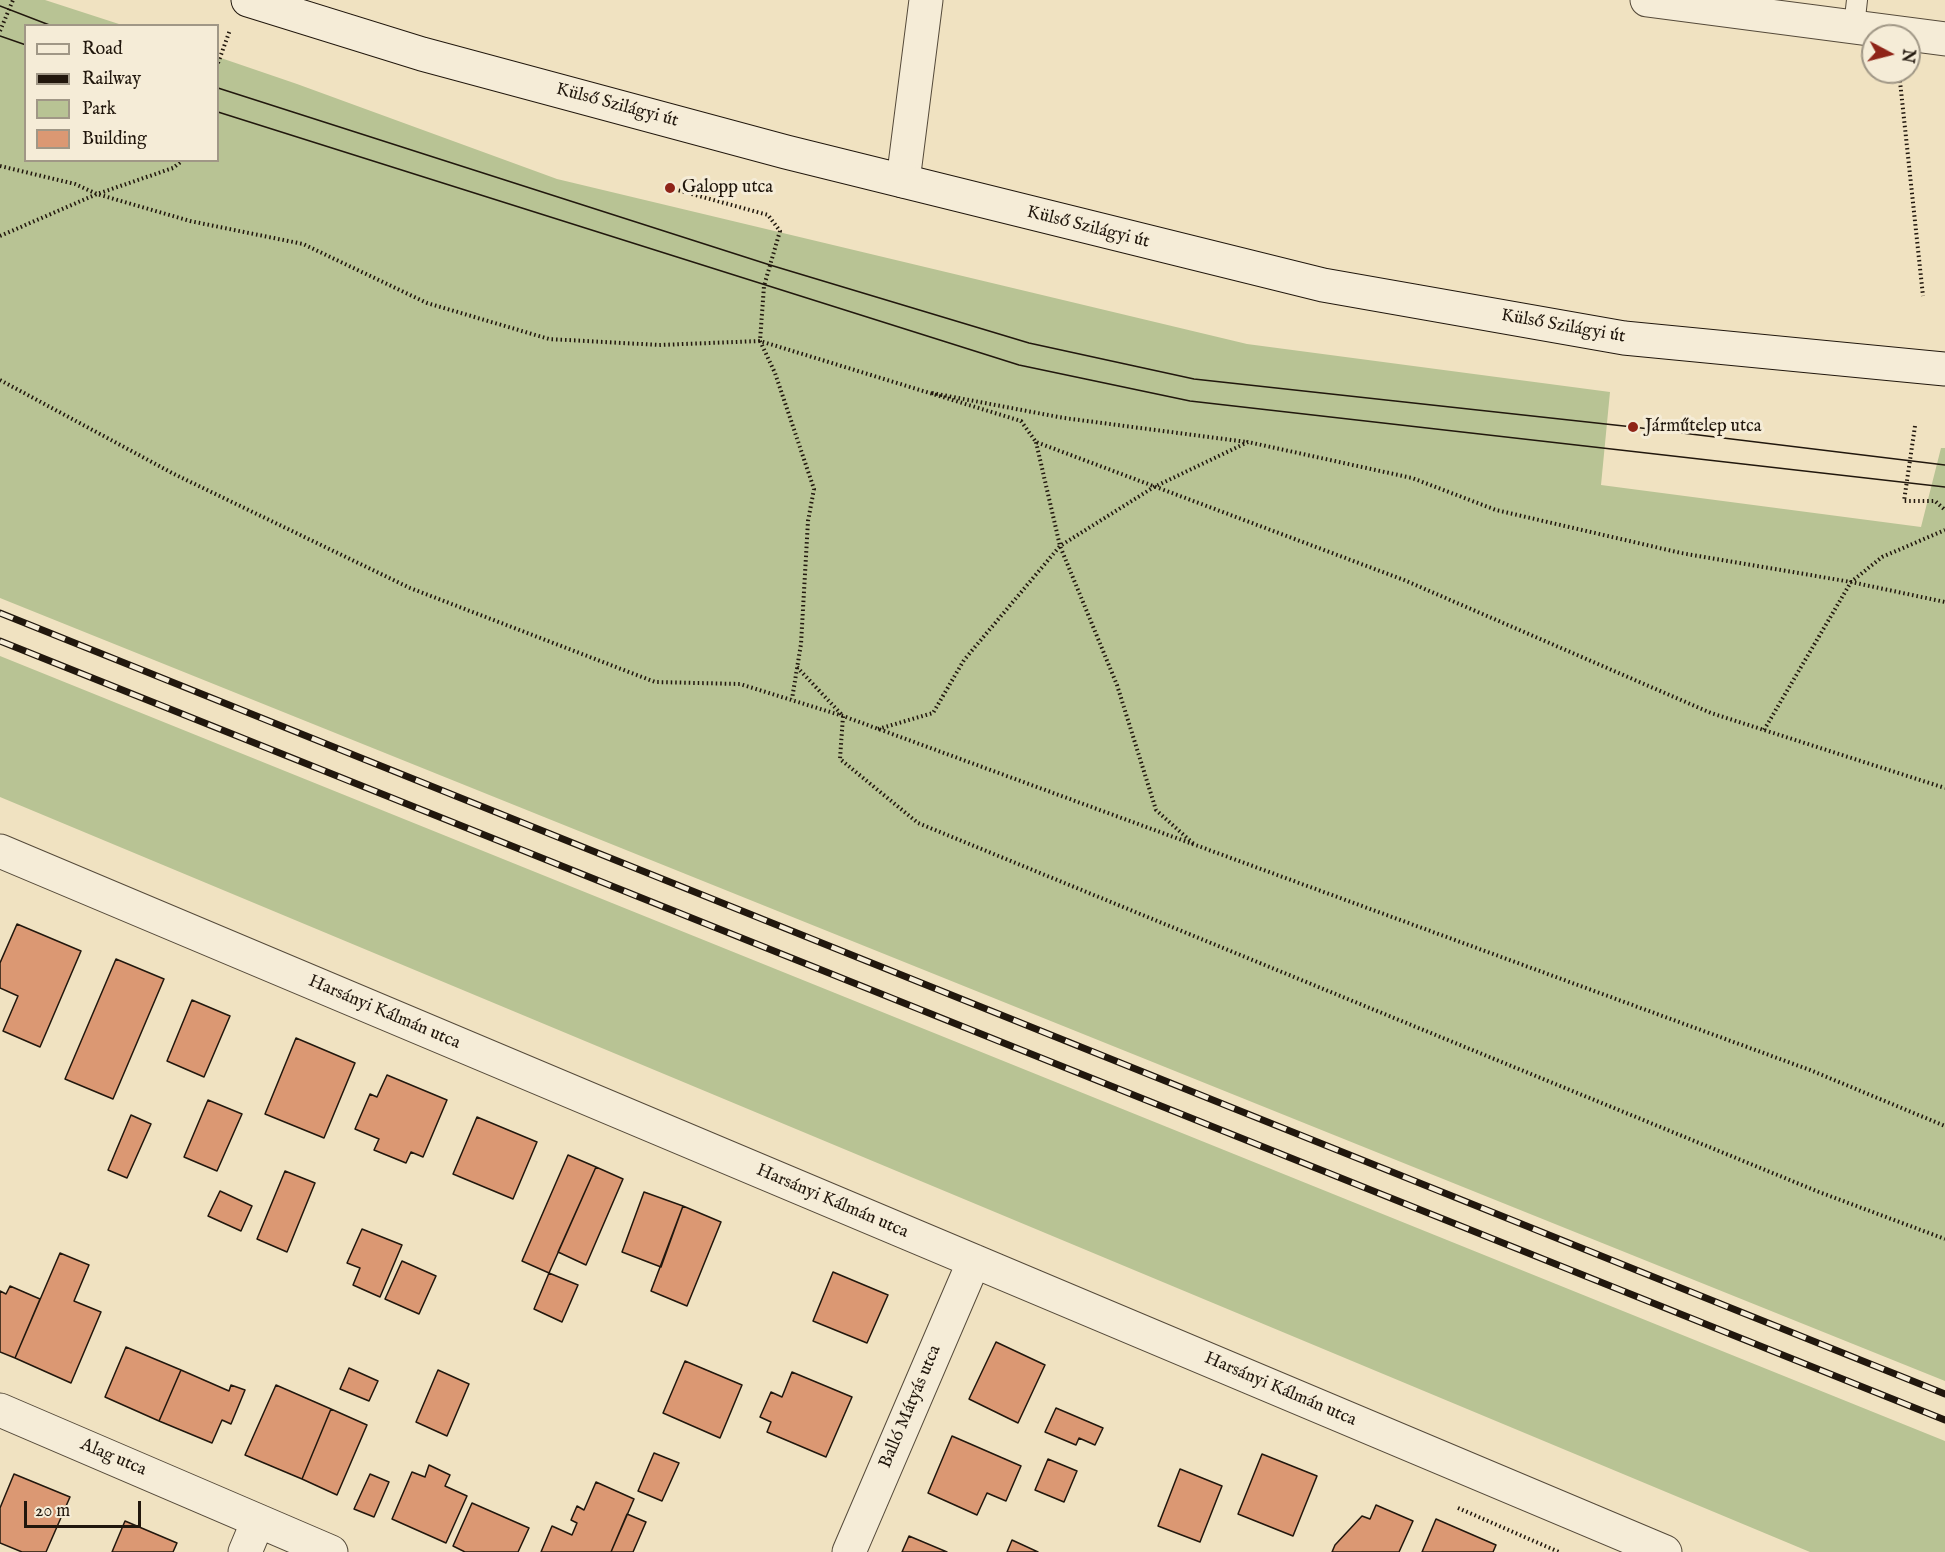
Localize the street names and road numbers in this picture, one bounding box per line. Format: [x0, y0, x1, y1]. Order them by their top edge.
street label: Külső Szilágyi út [553, 79, 681, 133]
street label: Külső Szilágyi út [1024, 202, 1152, 254]
street label: Külső Szilágyi út [1499, 305, 1627, 349]
street label: Harsányi Kálmán utca [305, 971, 463, 1055]
street label: Harsányi Kálmán utca [753, 1160, 911, 1244]
street label: Balló Mátyás utca [875, 1342, 947, 1472]
street label: Harsányi Kálmán utca [1201, 1348, 1359, 1432]
street label: Alag utca [77, 1434, 149, 1482]

